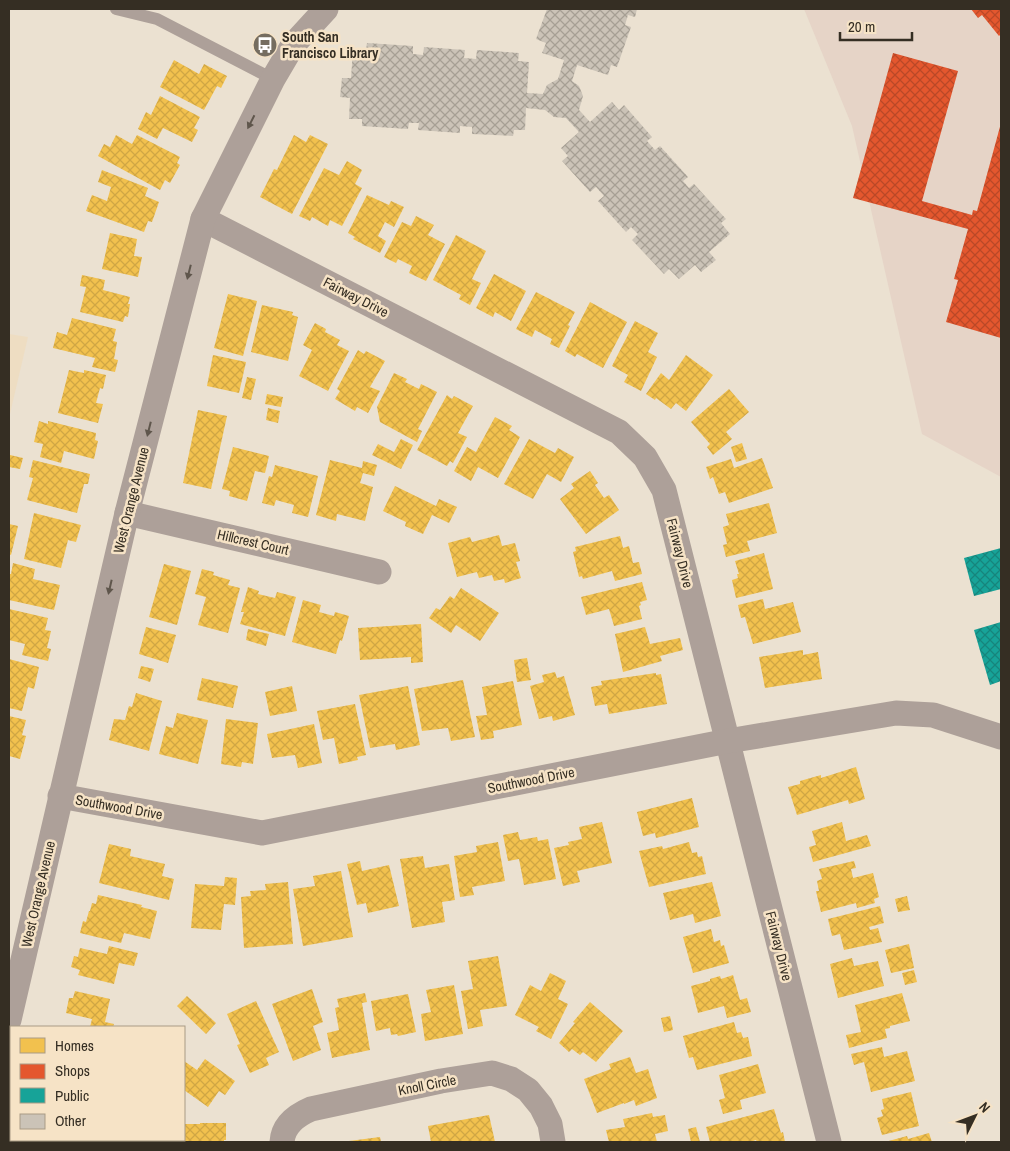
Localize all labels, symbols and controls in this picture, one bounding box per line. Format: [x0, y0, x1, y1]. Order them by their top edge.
scale bar [840, 10, 912, 42]
text: 20 m [848, 16, 875, 37]
place label: South San Francisco Library [282, 28, 379, 62]
bus stop icon: South San Francisco Library [252, 32, 278, 58]
one-way arrow [247, 115, 255, 129]
one-way arrow [185, 264, 193, 279]
street label: Fairway Drive [320, 273, 392, 321]
one-way arrow [144, 421, 152, 436]
street label: West Orange Avenue [109, 445, 153, 555]
street label: Fairway Drive [663, 516, 697, 590]
street label: Hillcrest Court [216, 525, 290, 559]
one-way arrow [106, 579, 114, 594]
street label: Southwood Drive [486, 763, 576, 797]
street label: Southwood Drive [74, 790, 164, 824]
street label: West Orange Avenue [17, 839, 59, 949]
street label: Fairway Drive [762, 909, 796, 983]
legend [10, 1026, 185, 1141]
text: Homes [55, 1035, 94, 1056]
text: Shops [55, 1060, 90, 1081]
street label: Knoll Circle [396, 1071, 458, 1099]
text: Public [55, 1085, 89, 1106]
north arrow [950, 1091, 1000, 1141]
text: N [975, 1098, 994, 1116]
text: Other [55, 1110, 86, 1131]

